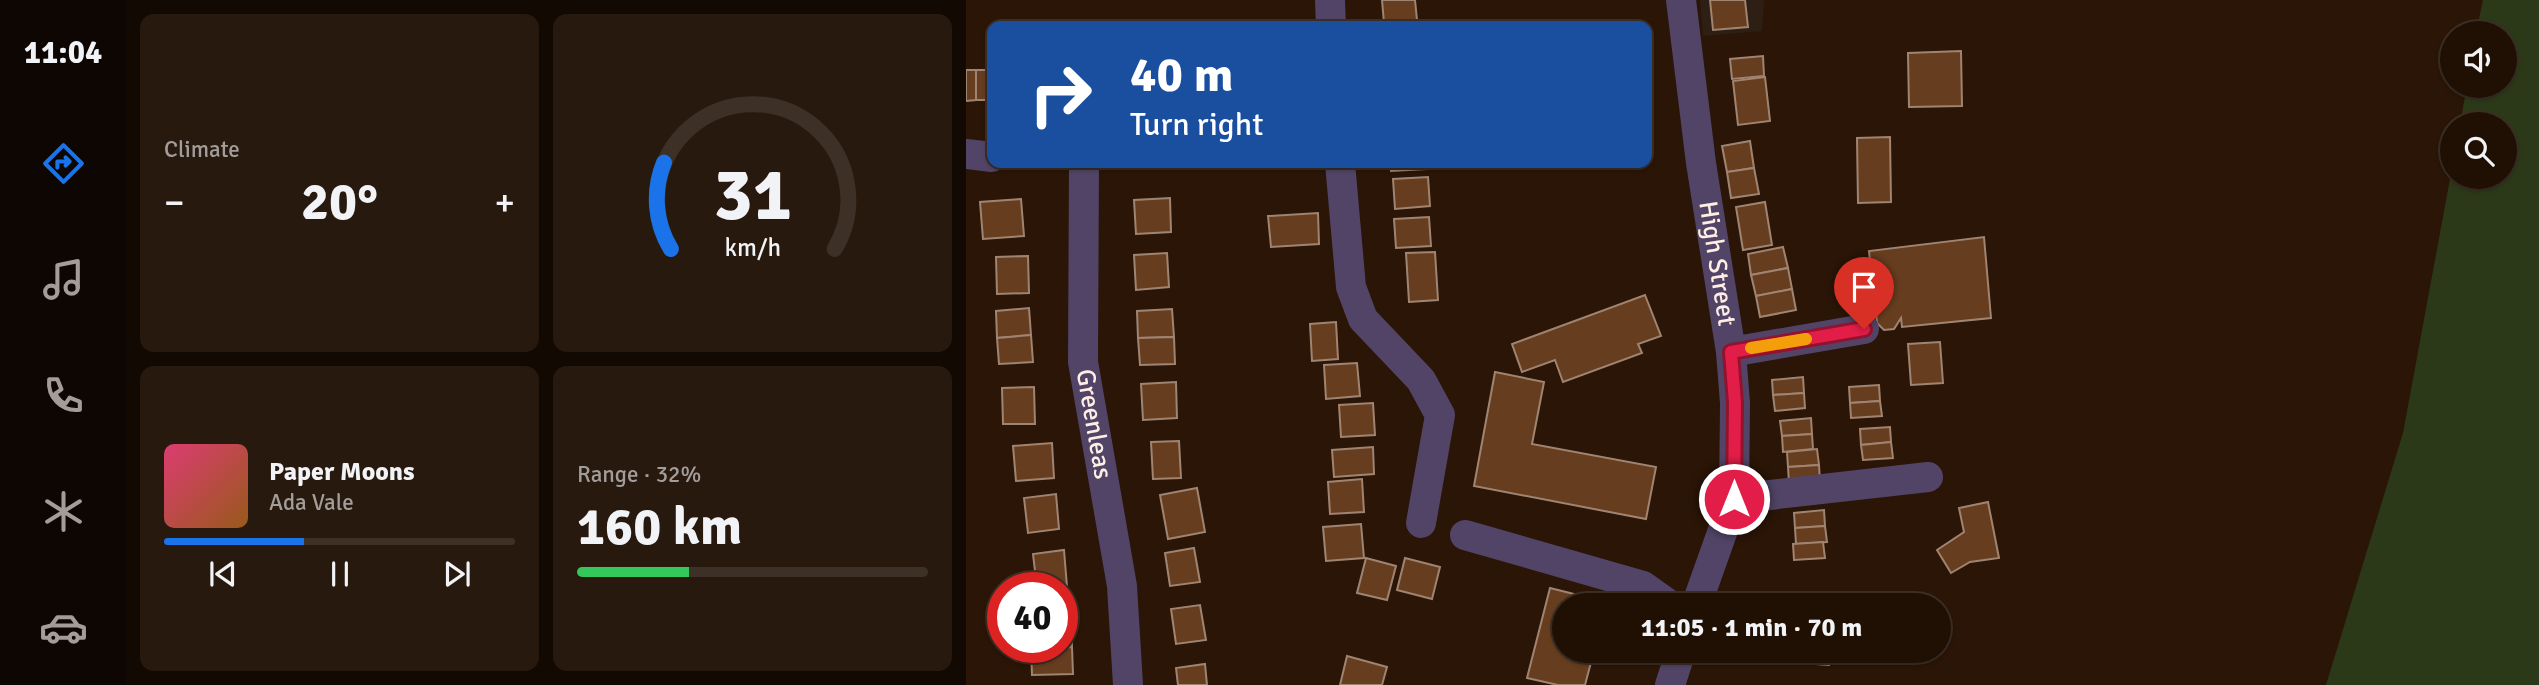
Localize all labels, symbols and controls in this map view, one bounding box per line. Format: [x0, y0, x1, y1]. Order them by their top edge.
map controls [2440, 21, 2517, 189]
button: sound [2440, 21, 2517, 98]
text: 11:04 [24, 33, 102, 72]
text: 40 m [1130, 45, 1233, 105]
icon: right [1015, 49, 1106, 140]
text: Turn right [1130, 105, 1263, 144]
button: search [2440, 112, 2517, 189]
text: Climate [164, 135, 240, 164]
icon: directions [39, 139, 88, 188]
text: 31 [713, 151, 792, 240]
text: 20° [301, 170, 378, 234]
text: − [164, 179, 185, 226]
text: + [494, 179, 515, 226]
street label: High Street [1691, 199, 1743, 328]
text: km/h [724, 232, 781, 263]
icon: music [39, 255, 88, 304]
pin [1834, 257, 1894, 329]
icon: arrive [1845, 268, 1883, 306]
street label: Greenleas [1069, 367, 1119, 481]
icon: phone [39, 371, 88, 420]
text: Paper Moons [269, 456, 415, 488]
text: Range · 32% [577, 460, 701, 489]
position arrow [1697, 462, 1771, 536]
icon: climate [39, 487, 88, 536]
text: Ada Vale [269, 488, 354, 517]
text: 160 km [577, 495, 742, 559]
icon: previous [204, 555, 242, 593]
icon: pause [321, 555, 359, 593]
icon: next [438, 555, 476, 593]
speed limit sign: 40 [987, 572, 1078, 663]
icon: car [39, 603, 88, 652]
text: 11:05 · 1 min · 70 m [1641, 612, 1862, 644]

